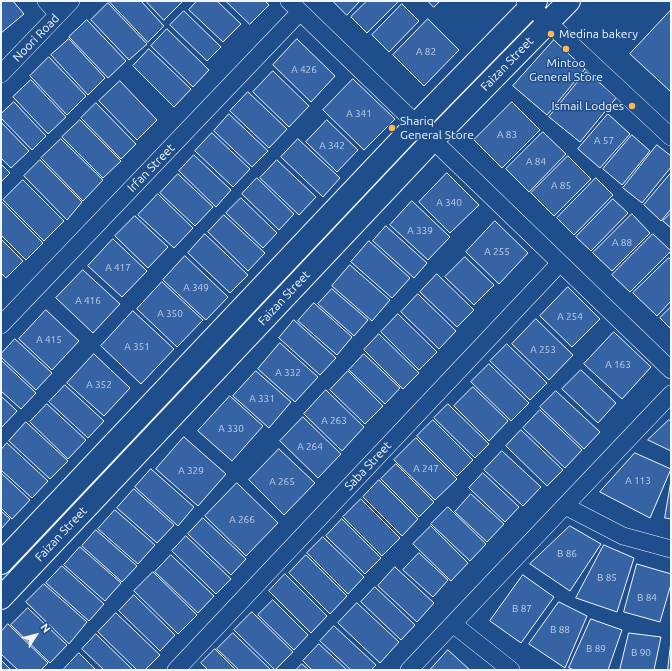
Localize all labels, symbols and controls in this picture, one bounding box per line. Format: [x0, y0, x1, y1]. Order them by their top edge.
street label: Noori Road [10, 11, 62, 65]
place label: Medina bakery [559, 27, 638, 41]
marker: Medina bakery [546, 29, 556, 39]
street label: Faizan Street [478, 34, 536, 94]
marker: Mintoo General Store [561, 44, 571, 54]
house number: A 82 [416, 46, 436, 58]
place label: Mintoo General Store [529, 56, 603, 84]
house number: A 426 [291, 64, 317, 76]
place label: Ismail Lodges [552, 99, 624, 113]
marker: Ismail Lodges [627, 101, 637, 111]
house number: A 341 [346, 108, 372, 120]
place label: Shariq General Store [400, 114, 474, 142]
marker: Shariq General Store [387, 123, 397, 133]
house number: A 83 [497, 129, 517, 141]
house number: A 57 [594, 135, 614, 147]
house number: A 342 [319, 140, 345, 152]
street label: Irfan Street [124, 141, 178, 195]
house number: A 84 [526, 156, 546, 168]
house number: A 85 [551, 180, 571, 192]
house number: A 340 [436, 197, 462, 209]
house number: A 339 [407, 225, 433, 237]
house number: A 88 [612, 237, 632, 249]
house number: A 255 [484, 246, 510, 258]
house number: A 417 [105, 262, 131, 274]
street label: Faizan Street [255, 268, 313, 328]
house number: A 349 [183, 282, 209, 294]
house number: A 416 [75, 295, 101, 307]
house number: A 350 [157, 308, 183, 320]
house number: A 254 [557, 311, 583, 323]
house number: A 415 [36, 334, 62, 346]
house number: A 351 [124, 341, 150, 353]
house number: A 253 [530, 344, 556, 356]
house number: A 163 [605, 359, 631, 371]
house number: A 332 [275, 367, 301, 379]
house number: A 352 [86, 379, 112, 391]
house number: A 331 [249, 393, 275, 405]
house number: A 263 [321, 415, 347, 427]
house number: A 330 [218, 423, 244, 435]
street label: Saba Street [342, 438, 394, 494]
house number: A 264 [297, 441, 323, 453]
house number: A 247 [413, 463, 439, 475]
house number: A 329 [178, 465, 204, 477]
house number: A 113 [625, 475, 651, 487]
house number: A 265 [269, 476, 295, 488]
street label: Faizan Street [32, 504, 90, 564]
house number: A 266 [229, 514, 255, 526]
house number: B 86 [557, 548, 577, 560]
house number: B 85 [597, 572, 617, 584]
house number: B 84 [637, 592, 657, 604]
house number: B 87 [512, 603, 532, 615]
north arrow [16, 615, 56, 655]
text: N [38, 621, 53, 635]
house number: B 88 [550, 624, 570, 636]
house number: B 89 [586, 643, 606, 655]
house number: B 90 [631, 647, 651, 659]

